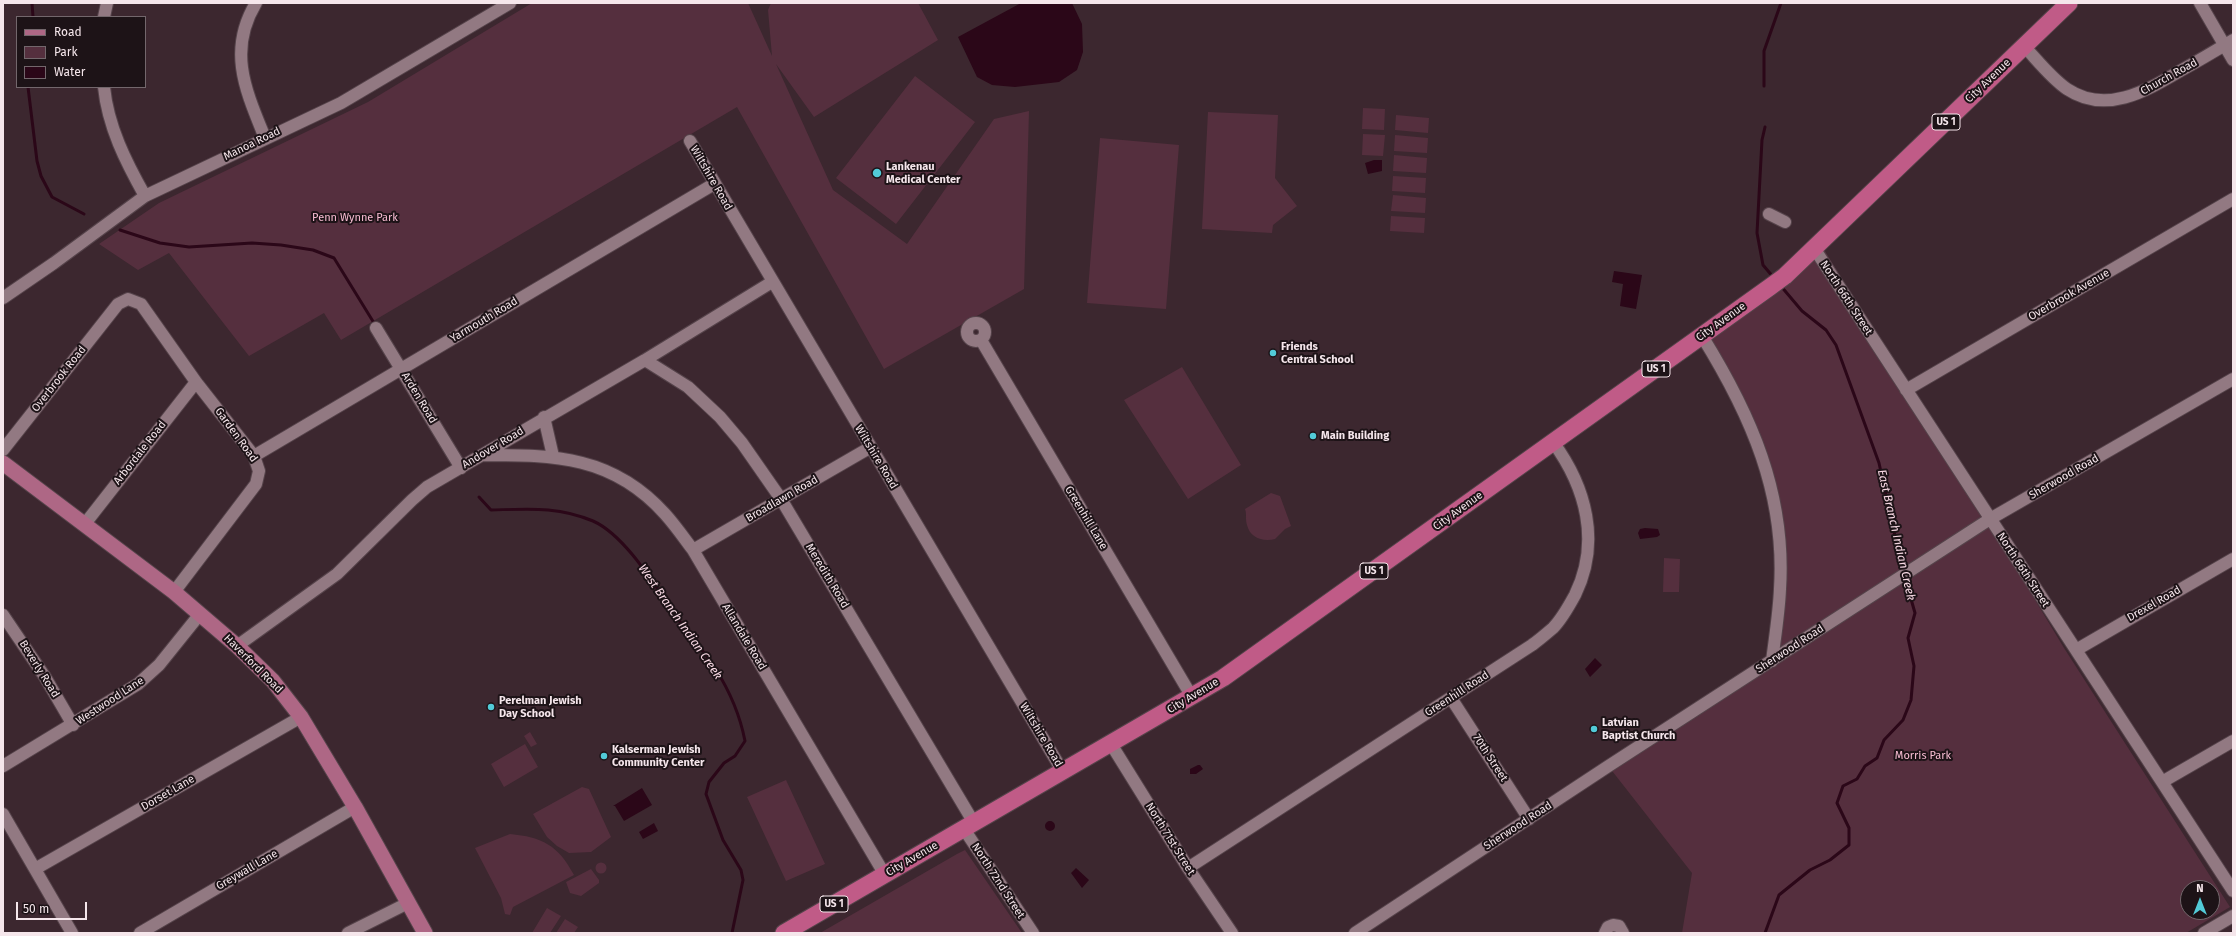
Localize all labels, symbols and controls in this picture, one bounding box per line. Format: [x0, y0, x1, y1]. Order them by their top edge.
legend [16, 16, 146, 88]
text: Road [54, 25, 82, 39]
text: Park [54, 45, 78, 59]
street label: City Avenue [1963, 56, 2013, 106]
street label: Church Road [2138, 56, 2200, 98]
text: Water [54, 65, 85, 79]
road number: US 1 [1932, 114, 1960, 130]
street label: Manoa Road [221, 125, 283, 163]
street label: Wiltshire Road [687, 143, 735, 213]
place label: Lankenau Medical Center [886, 160, 960, 186]
marker: Lankenau Medical Center [871, 167, 883, 179]
park label: Penn Wynne Park [312, 211, 398, 225]
street label: North 66th Street [1817, 258, 1875, 338]
street label: Overbrook Avenue [2026, 266, 2112, 324]
street label: Yarmouth Road [448, 295, 520, 345]
street label: City Avenue [1694, 300, 1748, 344]
place label: Friends Central School [1281, 340, 1354, 366]
street label: Overbrook Road [29, 343, 89, 415]
marker: Friends Central School [1268, 348, 1278, 358]
road number: US 1 [1642, 361, 1670, 377]
street label: Arden Road [399, 370, 439, 426]
street label: Garden Road [212, 405, 260, 465]
street label: Arbordale Road [111, 418, 169, 488]
street label: Wiltshire Road [852, 423, 900, 491]
street label: Andover Road [460, 424, 526, 472]
place label: Main Building [1321, 429, 1389, 443]
marker: Main Building [1308, 431, 1318, 441]
street label: Sherwood Road [2027, 452, 2101, 502]
water label: East Branch Indian Creek [1874, 468, 1918, 602]
street label: Broadlawn Road [744, 473, 820, 525]
street label: Greenhill Lane [1062, 484, 1110, 552]
street label: City Avenue [1431, 489, 1485, 533]
street label: North 66th Street [1994, 530, 2052, 610]
street label: Meredith Road [803, 541, 851, 611]
water label: West Branch Indian Creek [635, 562, 725, 682]
road number: US 1 [1360, 563, 1388, 579]
street label: Drexel Road [2125, 583, 2183, 625]
street label: Allandale Road [719, 601, 769, 673]
street label: Sherwood Road [1754, 622, 1826, 676]
street label: Haverford Road [221, 632, 285, 696]
street label: Beverly Road [16, 638, 62, 700]
street label: Greenhill Road [1423, 668, 1491, 720]
street label: Westwood Lane [74, 674, 146, 728]
street label: City Avenue [1165, 675, 1221, 717]
place label: Perelman Jewish Day School [499, 694, 582, 720]
street label: Wiltshire Road [1017, 701, 1065, 769]
marker: Perelman Jewish Day School [486, 702, 496, 712]
place label: Latvian Baptist Church [1602, 716, 1675, 742]
marker: Latvian Baptist Church [1589, 724, 1599, 734]
street label: 70th Street [1470, 732, 1510, 784]
place label: Kalserman Jewish Community Center [612, 743, 704, 769]
park label: Morris Park [1895, 749, 1951, 763]
marker: Kalserman Jewish Community Center [599, 751, 609, 761]
street label: Dorset Lane [139, 772, 197, 814]
street label: Sherwood Road [1482, 799, 1554, 853]
street label: North 71st Street [1142, 800, 1198, 878]
street label: City Avenue [884, 839, 940, 879]
street label: North 72nd Street [969, 841, 1027, 921]
street label: Greywall Lane [214, 847, 280, 893]
north arrow [2180, 880, 2220, 920]
text: N [2196, 882, 2204, 895]
scale bar [18, 894, 89, 920]
road number: US 1 [820, 896, 848, 912]
text: 50 m [23, 902, 49, 916]

